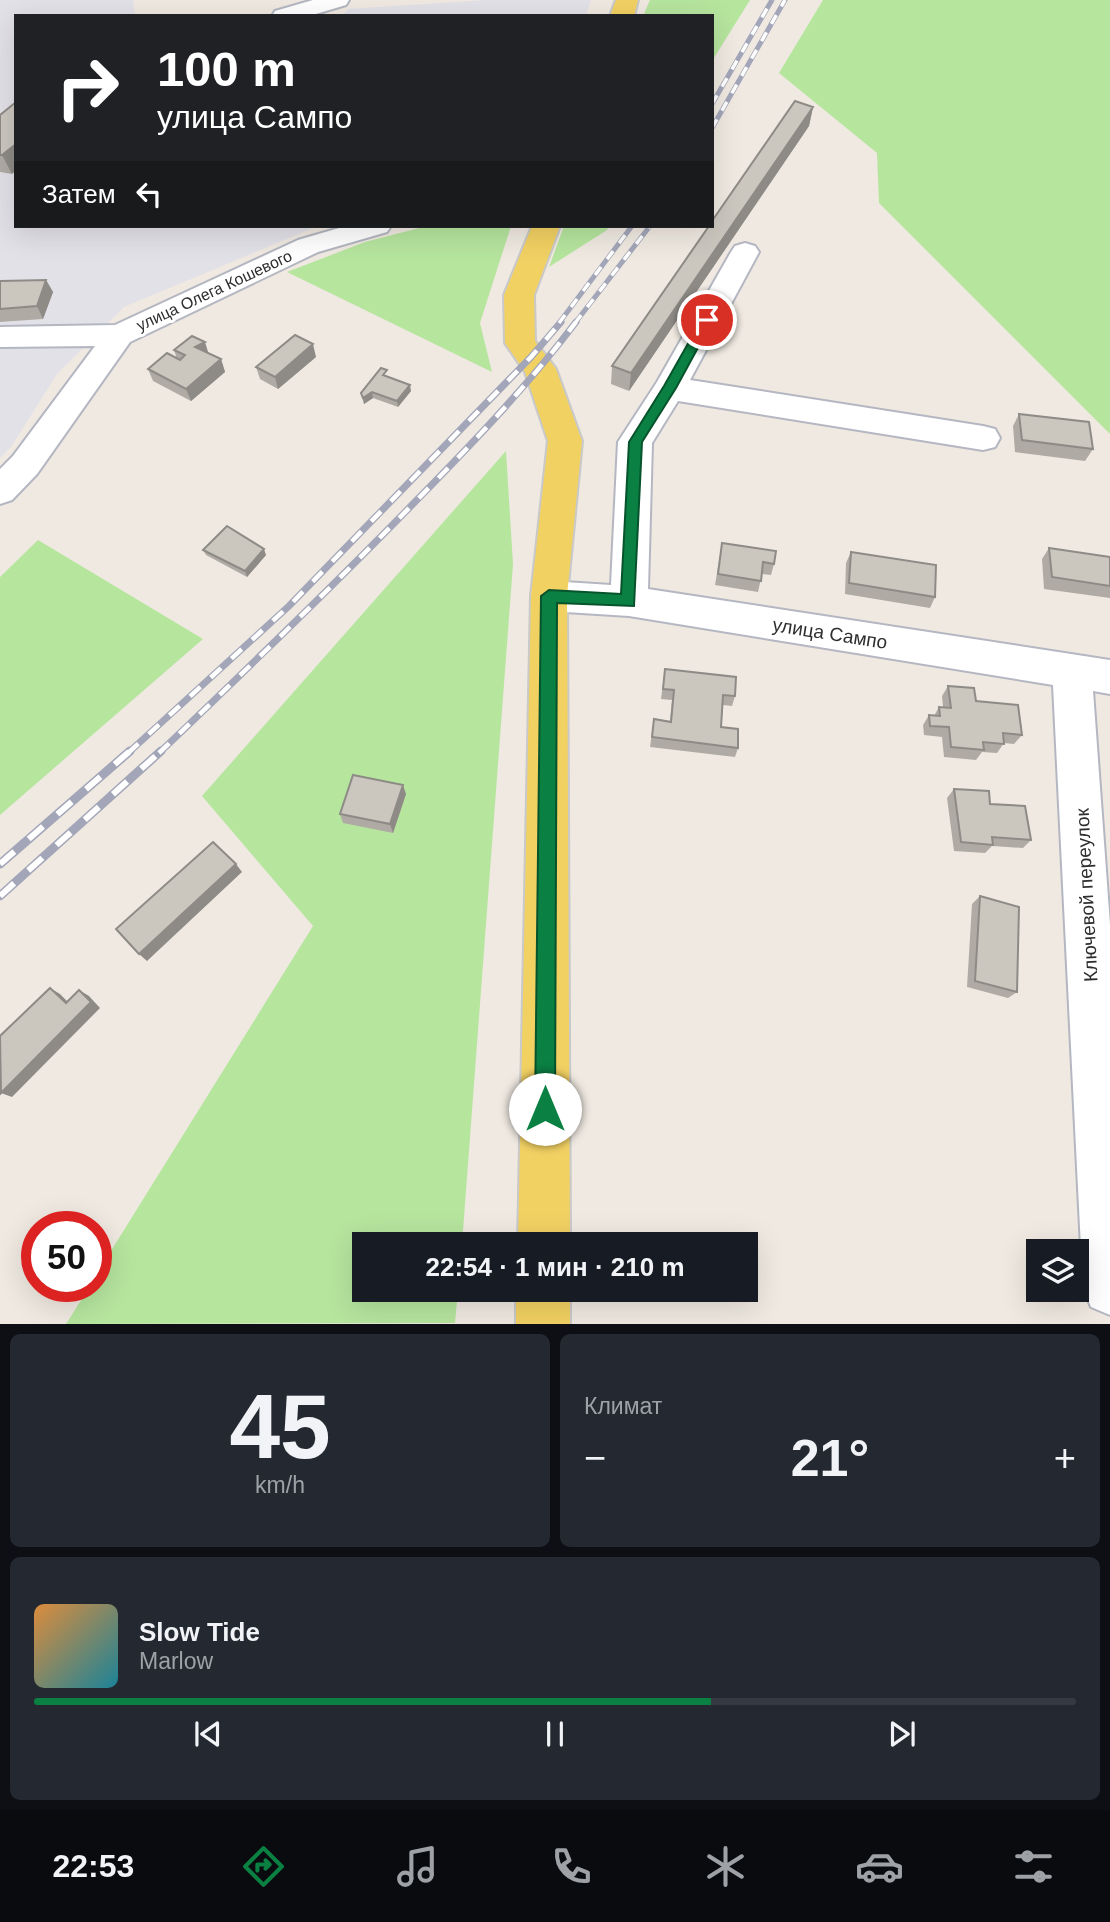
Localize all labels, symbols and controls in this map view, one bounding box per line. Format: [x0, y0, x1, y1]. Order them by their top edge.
icon: right [42, 42, 133, 133]
text: 100 m [157, 42, 296, 96]
text: улица Сампо [157, 99, 352, 135]
icon: left [130, 175, 168, 213]
text: Затем [42, 179, 116, 209]
street label: улица Олега Кошевого [134, 247, 295, 334]
pin [677, 290, 737, 350]
icon: arrive [688, 301, 726, 339]
street label: улица Сампо [771, 614, 889, 653]
street label: Ключевой переулок [1071, 807, 1102, 982]
position arrow [508, 1072, 582, 1146]
speed limit sign: 50 [21, 1211, 112, 1302]
map controls [1026, 1239, 1089, 1302]
button: layers [1026, 1239, 1089, 1302]
text: 22:54 · 1 мин · 210 m [425, 1252, 685, 1282]
text: 45 [229, 1376, 331, 1477]
text: Климат [584, 1393, 662, 1419]
text: 21° [791, 1429, 869, 1487]
text: − [584, 1437, 606, 1479]
text: + [1054, 1437, 1076, 1479]
text: km/h [255, 1472, 305, 1498]
text: Slow Tide [139, 1617, 260, 1647]
text: Marlow [139, 1648, 213, 1674]
icon: previous [189, 1715, 227, 1753]
icon: pause [536, 1715, 574, 1753]
icon: next [883, 1715, 921, 1753]
icon: directions [239, 1842, 288, 1891]
icon: music [393, 1842, 442, 1891]
icon: phone [547, 1842, 596, 1891]
icon: climate [701, 1842, 750, 1891]
icon: car [855, 1842, 904, 1891]
icon: filters [1009, 1842, 1058, 1891]
text: 22:53 [52, 1848, 134, 1884]

